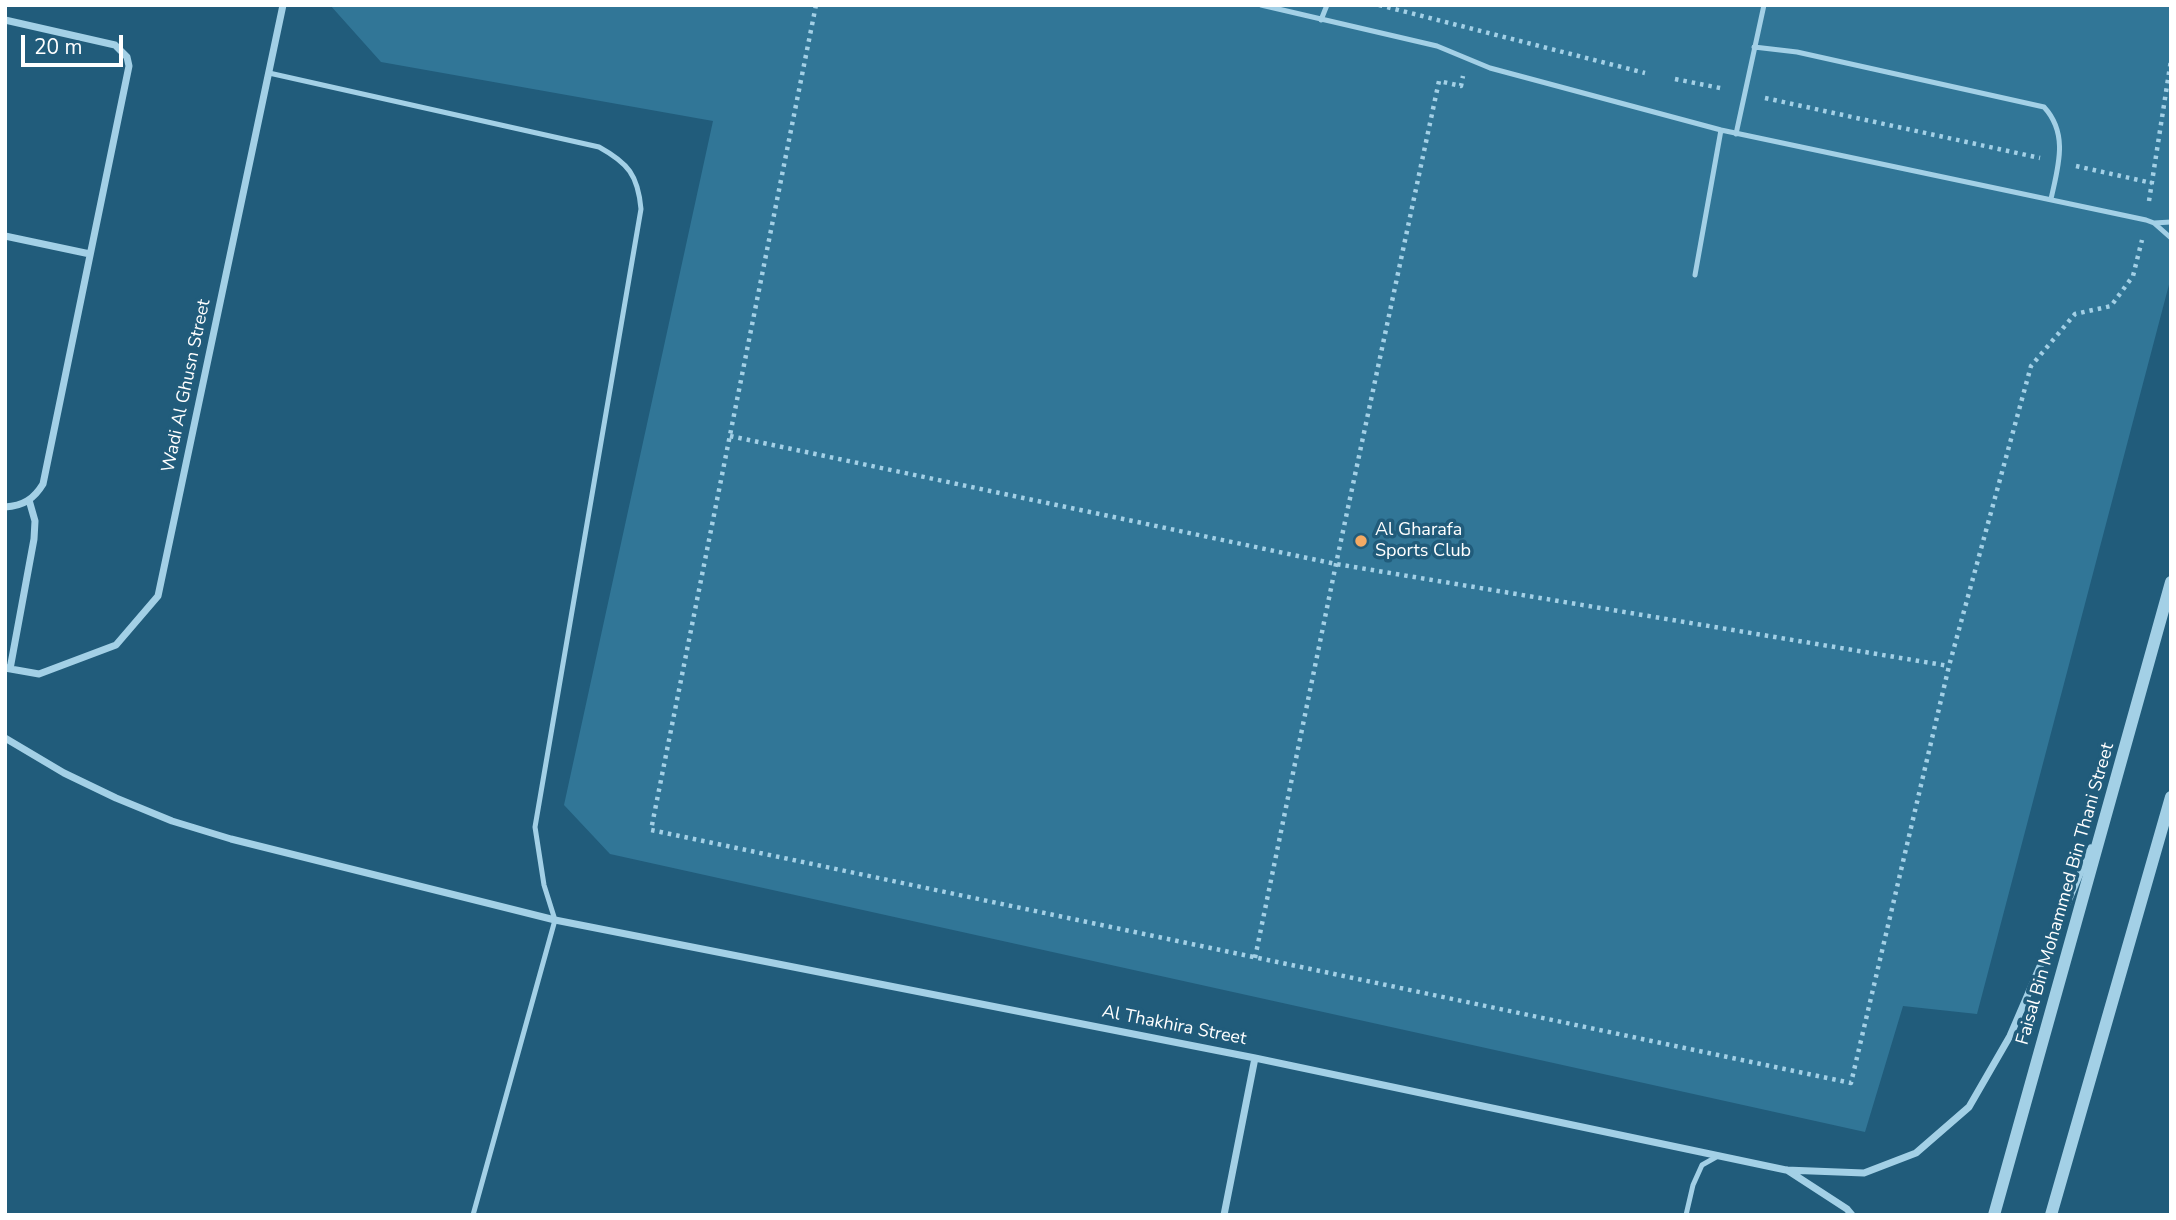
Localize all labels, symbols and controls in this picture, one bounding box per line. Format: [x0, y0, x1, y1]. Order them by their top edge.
scale bar [24, 21, 126, 65]
text: 20 m [34, 33, 83, 61]
street label: Wadi Al Ghusn Street [158, 297, 216, 475]
place label: Al Gharafa Sports Club [1375, 520, 1471, 562]
marker: Al Gharafa Sports Club [1353, 533, 1369, 549]
street label: Faisal Bin Mohammed Bin Thani Street [2012, 741, 2120, 1047]
street label: Al Thakhira Street [1100, 1001, 1248, 1051]

